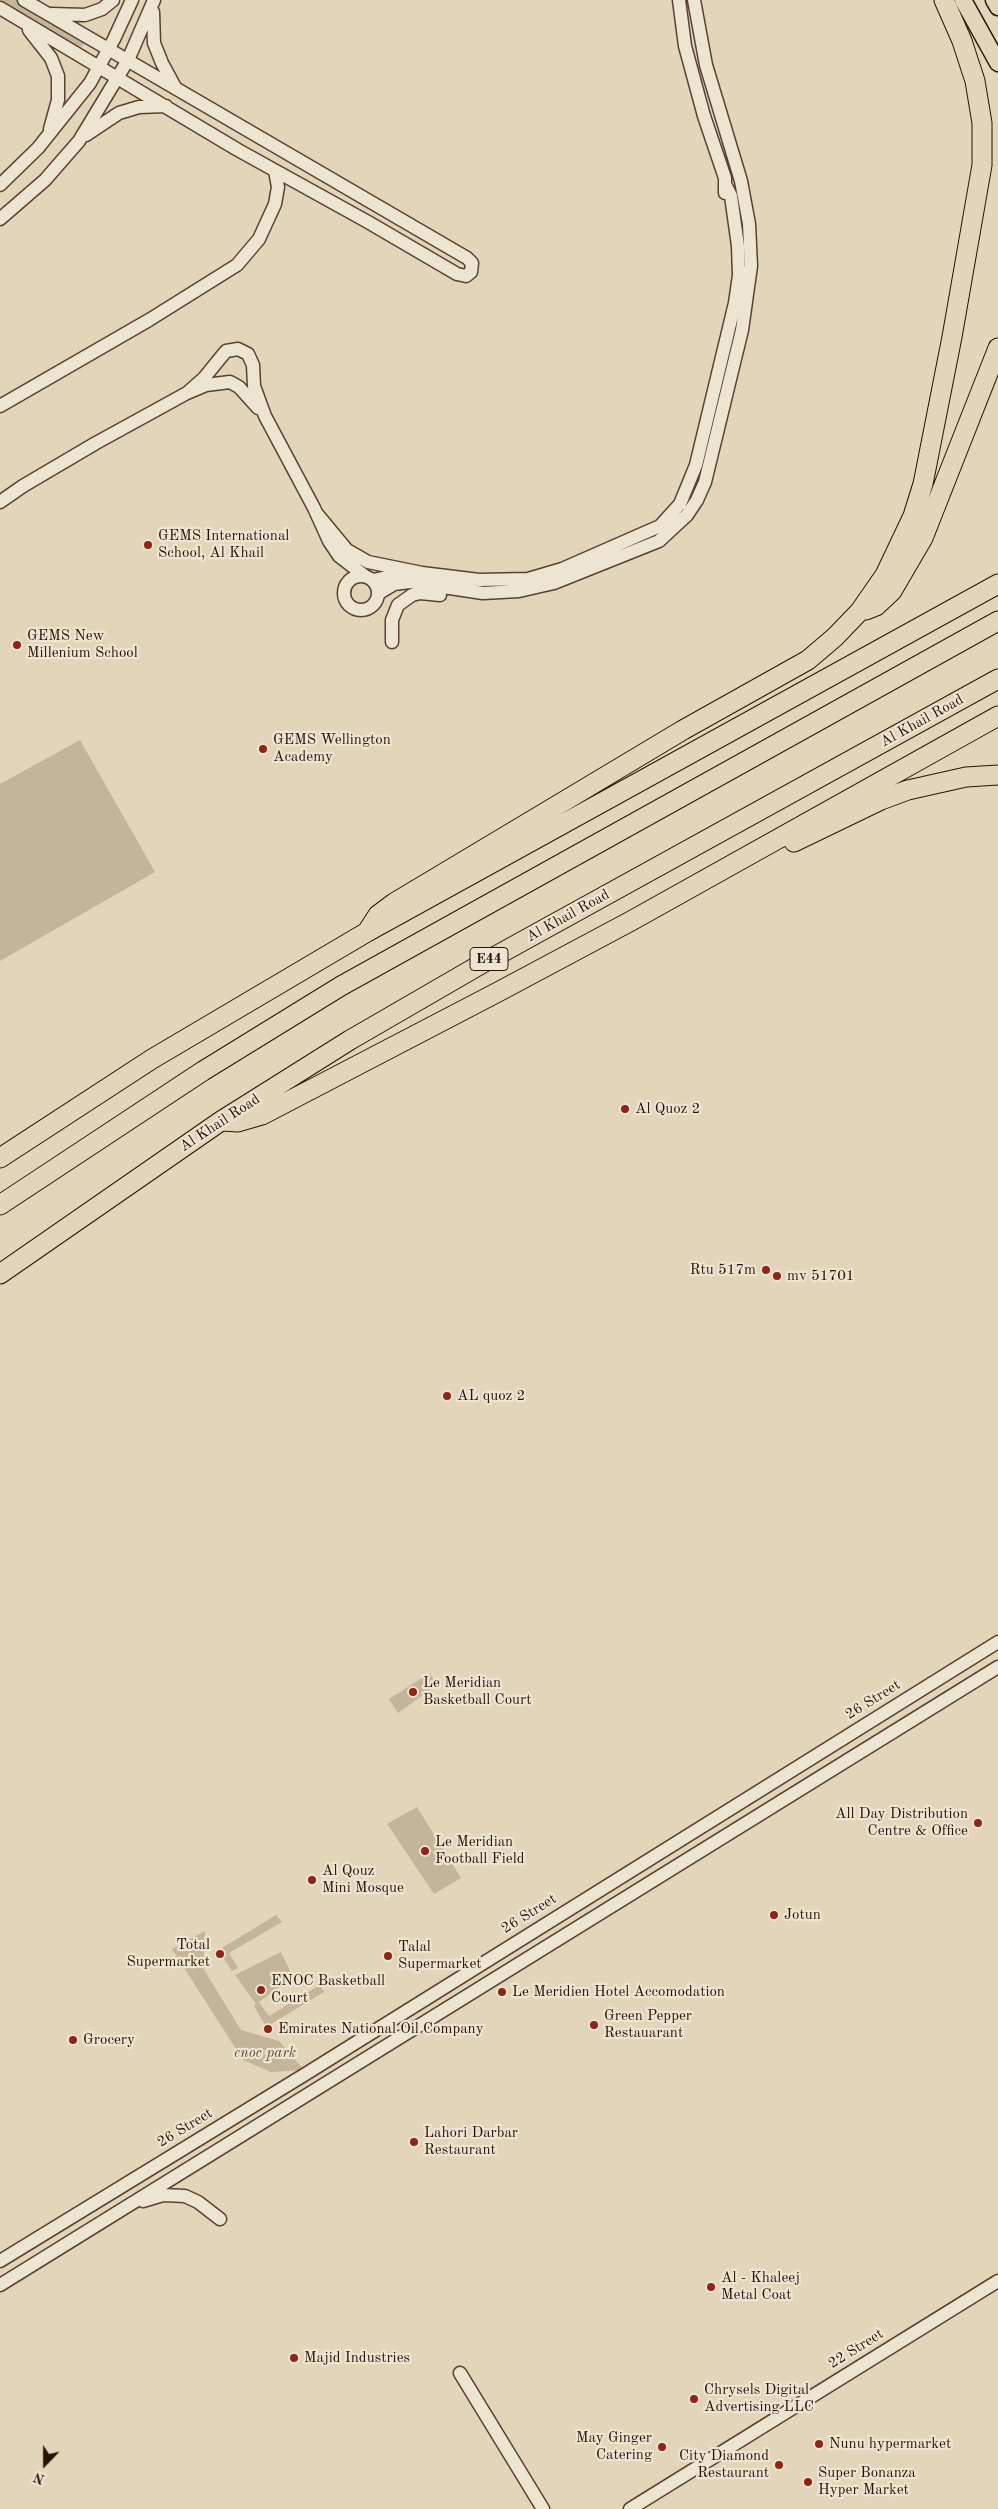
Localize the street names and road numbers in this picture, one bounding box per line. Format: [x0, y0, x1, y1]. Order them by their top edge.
street label: Al Khail Road [877, 691, 967, 751]
street label: Al Khail Road [523, 886, 613, 946]
road number: E44 [470, 948, 508, 971]
street label: Al Khail Road [176, 1090, 264, 1156]
street label: 26 Street [842, 1676, 904, 1724]
street label: 26 Street [498, 1890, 560, 1938]
street label: 26 Street [154, 2104, 216, 2152]
street label: 22 Street [825, 2325, 887, 2373]

